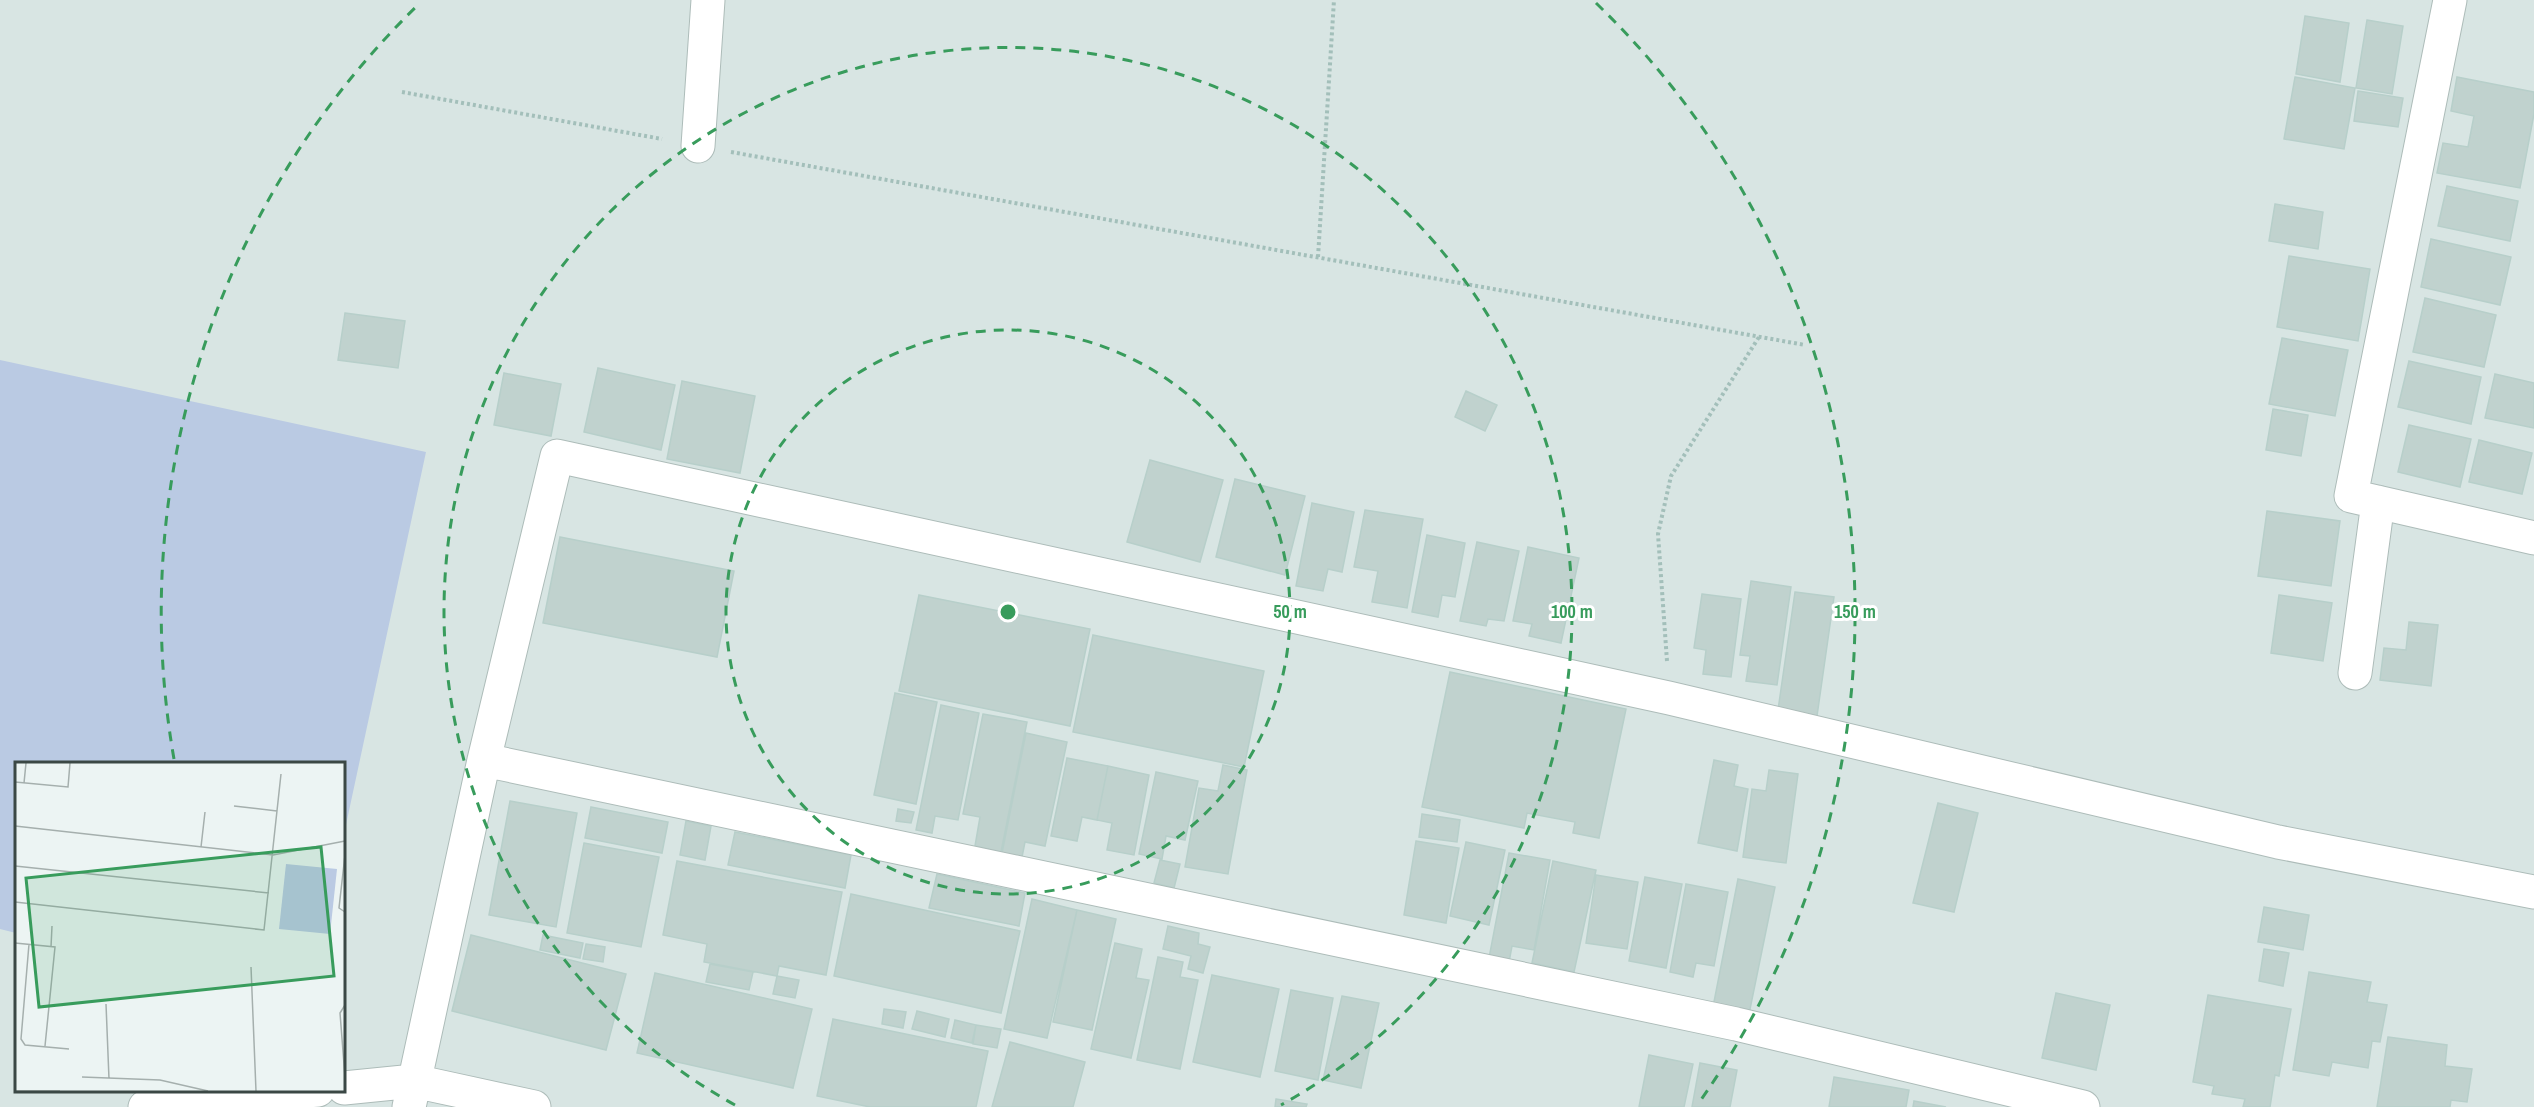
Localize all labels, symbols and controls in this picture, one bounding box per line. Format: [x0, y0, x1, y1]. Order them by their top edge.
text: 50 m [1273, 599, 1307, 624]
text: 100 m [1551, 599, 1593, 624]
text: 150 m [1834, 599, 1876, 624]
centre of rings [998, 602, 1018, 622]
inset map [15, 762, 345, 1092]

